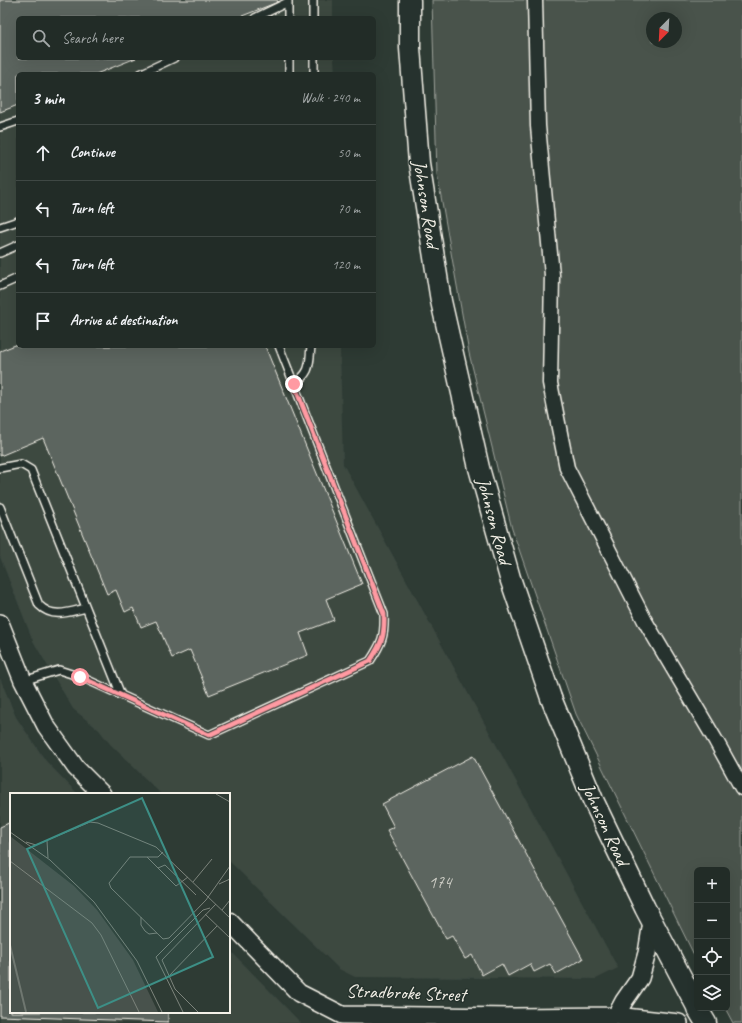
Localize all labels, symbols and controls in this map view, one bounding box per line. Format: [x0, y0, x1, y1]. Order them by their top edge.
north arrow [646, 12, 682, 48]
search box [16, 16, 376, 60]
icon: search [30, 27, 52, 49]
text: Search here [62, 29, 123, 48]
text: 3 min [32, 88, 65, 109]
text: Walk · 240 m [301, 90, 360, 106]
icon: ahead [32, 142, 54, 164]
text: Continue [70, 143, 115, 162]
text: 50 m [338, 145, 360, 161]
street label: Johnson Road [407, 157, 445, 253]
icon: left [32, 198, 54, 220]
text: Turn left [70, 199, 113, 218]
text: 70 m [338, 201, 360, 217]
icon: left [32, 254, 54, 276]
text: Turn left [70, 255, 113, 274]
text: 120 m [332, 257, 360, 273]
icon: arrive [32, 310, 54, 332]
text: Arrive at destination [70, 311, 177, 330]
route end [285, 375, 303, 393]
street label: Johnson Road [471, 474, 518, 570]
route start [71, 668, 89, 686]
street label: Johnson Road [575, 778, 636, 872]
inset map [10, 793, 230, 1013]
map controls [694, 867, 730, 1011]
button: + [694, 867, 730, 903]
house number: 174 [429, 872, 454, 893]
button: − [694, 903, 730, 939]
button: locate [694, 939, 730, 975]
button: layers [694, 975, 730, 1011]
street label: Stradbroke Street [346, 979, 469, 1007]

